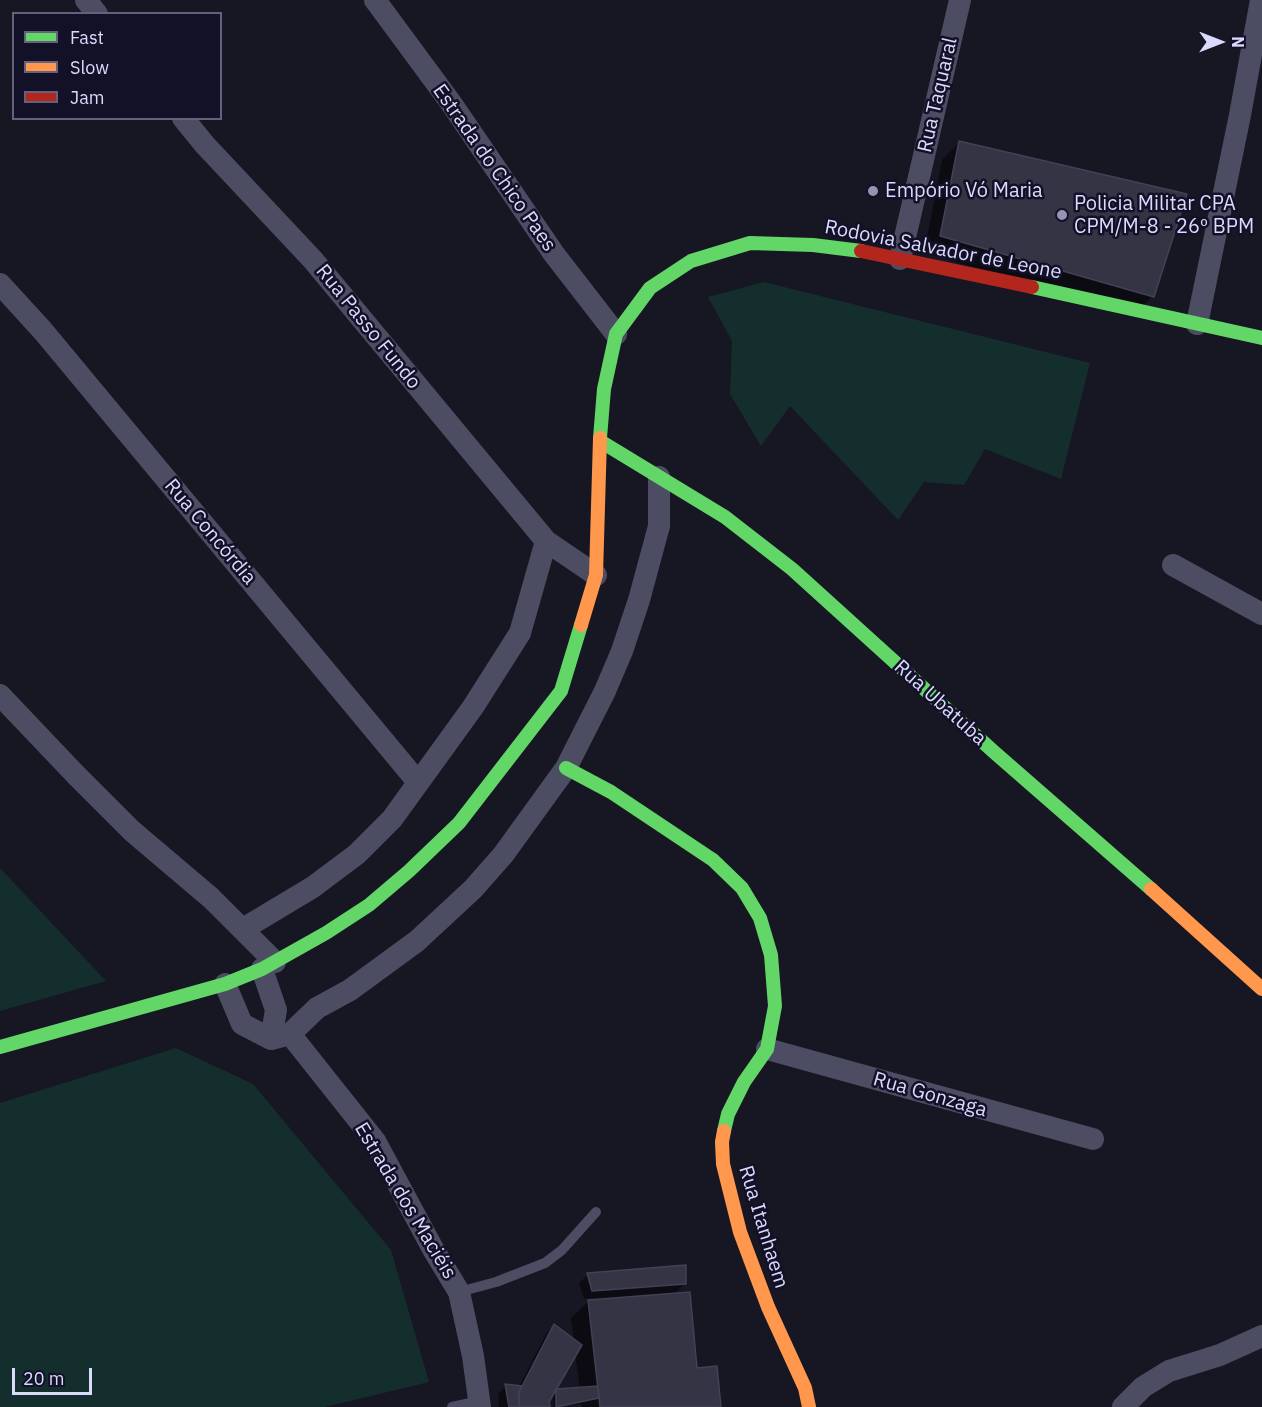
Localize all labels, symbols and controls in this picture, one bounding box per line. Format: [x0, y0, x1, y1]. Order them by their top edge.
legend [12, 12, 222, 120]
north arrow [1190, 12, 1250, 72]
text: Fast [70, 26, 104, 49]
street label: Rua Taquaral [913, 35, 963, 155]
text: N [1228, 36, 1248, 48]
text: Slow [70, 56, 109, 79]
street label: Estrada do Chico Paes [427, 80, 561, 256]
text: Jam [70, 86, 105, 109]
place label: Empório Vó Maria [885, 179, 1043, 203]
marker: Empório Vó Maria [866, 184, 880, 198]
place label: Policia Militar CPA CPM/M-8 - 26º BPM [1074, 192, 1254, 239]
marker: Policia Militar CPA CPM/M-8 - 26º BPM [1055, 208, 1069, 222]
street label: Rodovia Salvador de Leone [822, 215, 1064, 285]
street label: Rua Passo Fundo [310, 260, 426, 394]
street label: Rua Concórdia [159, 474, 261, 590]
street label: Rua Ubatuba [889, 655, 991, 751]
street label: Rua Gonzaga [870, 1067, 990, 1123]
street label: Estrada dos Maciéis [349, 1118, 461, 1284]
street label: Rua Itanhaem [733, 1163, 793, 1291]
scale bar [15, 1356, 94, 1394]
text: 20 m [23, 1367, 65, 1390]

